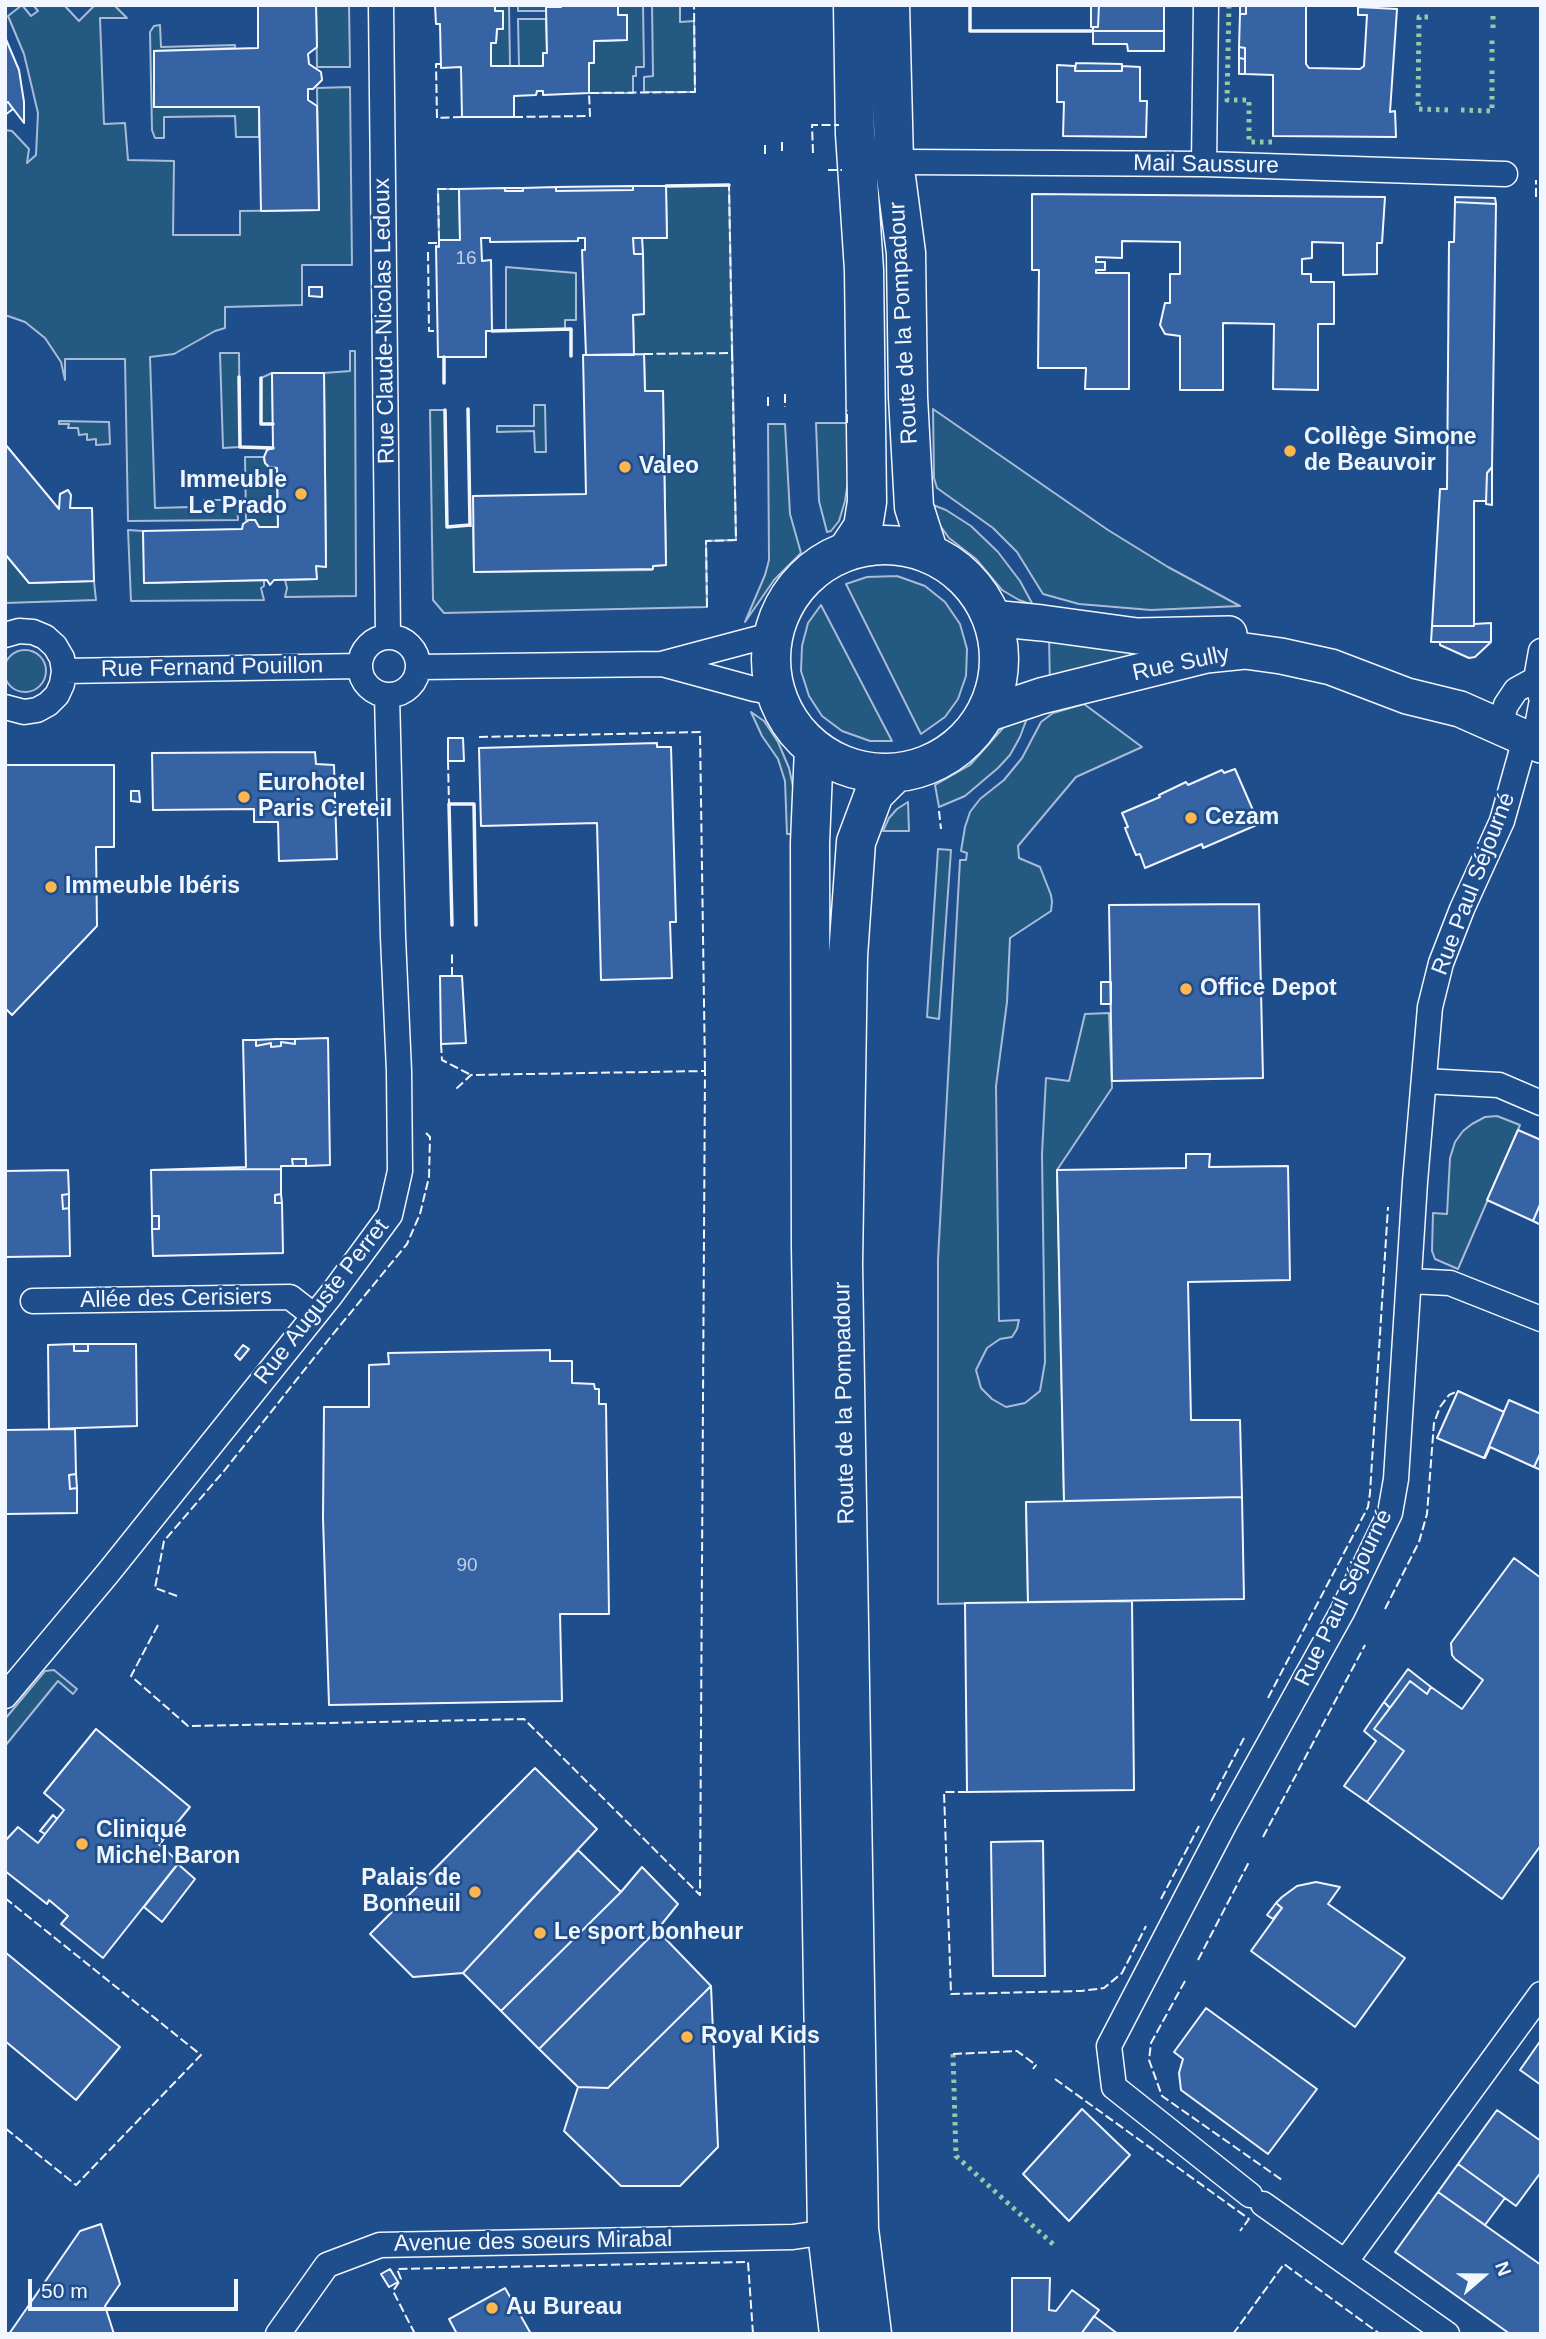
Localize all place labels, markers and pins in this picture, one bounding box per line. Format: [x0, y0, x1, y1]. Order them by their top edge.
place label: Collège Simone de Beauvoir [1304, 424, 1477, 478]
marker: Collège Simone de Beauvoir [1282, 443, 1298, 459]
place label: Valeo [639, 453, 699, 481]
marker: Valeo [617, 459, 633, 475]
place label: Immeuble Le Prado [180, 467, 287, 521]
marker: Immeuble Le Prado [293, 486, 309, 502]
place label: Eurohotel Paris Creteil [258, 770, 392, 824]
marker: Eurohotel Paris Creteil [236, 789, 252, 805]
place label: Cezam [1205, 804, 1279, 832]
marker: Cezam [1183, 810, 1199, 826]
place label: Immeuble Ibéris [65, 873, 240, 901]
marker: Immeuble Ibéris [43, 879, 59, 895]
place label: Office Depot [1200, 975, 1337, 1003]
marker: Office Depot [1178, 981, 1194, 997]
place label: Clinique Michel Baron [96, 1817, 240, 1871]
marker: Clinique Michel Baron [74, 1836, 90, 1852]
place label: Palais de Bonneuil [361, 1865, 461, 1919]
marker: Palais de Bonneuil [467, 1884, 483, 1900]
place label: Le sport bonheur [554, 1919, 743, 1947]
marker: Le sport bonheur [532, 1925, 548, 1941]
place label: Royal Kids [701, 2023, 820, 2051]
marker: Royal Kids [679, 2029, 695, 2045]
place label: Au Bureau [506, 2294, 622, 2322]
marker: Au Bureau [484, 2300, 500, 2316]

